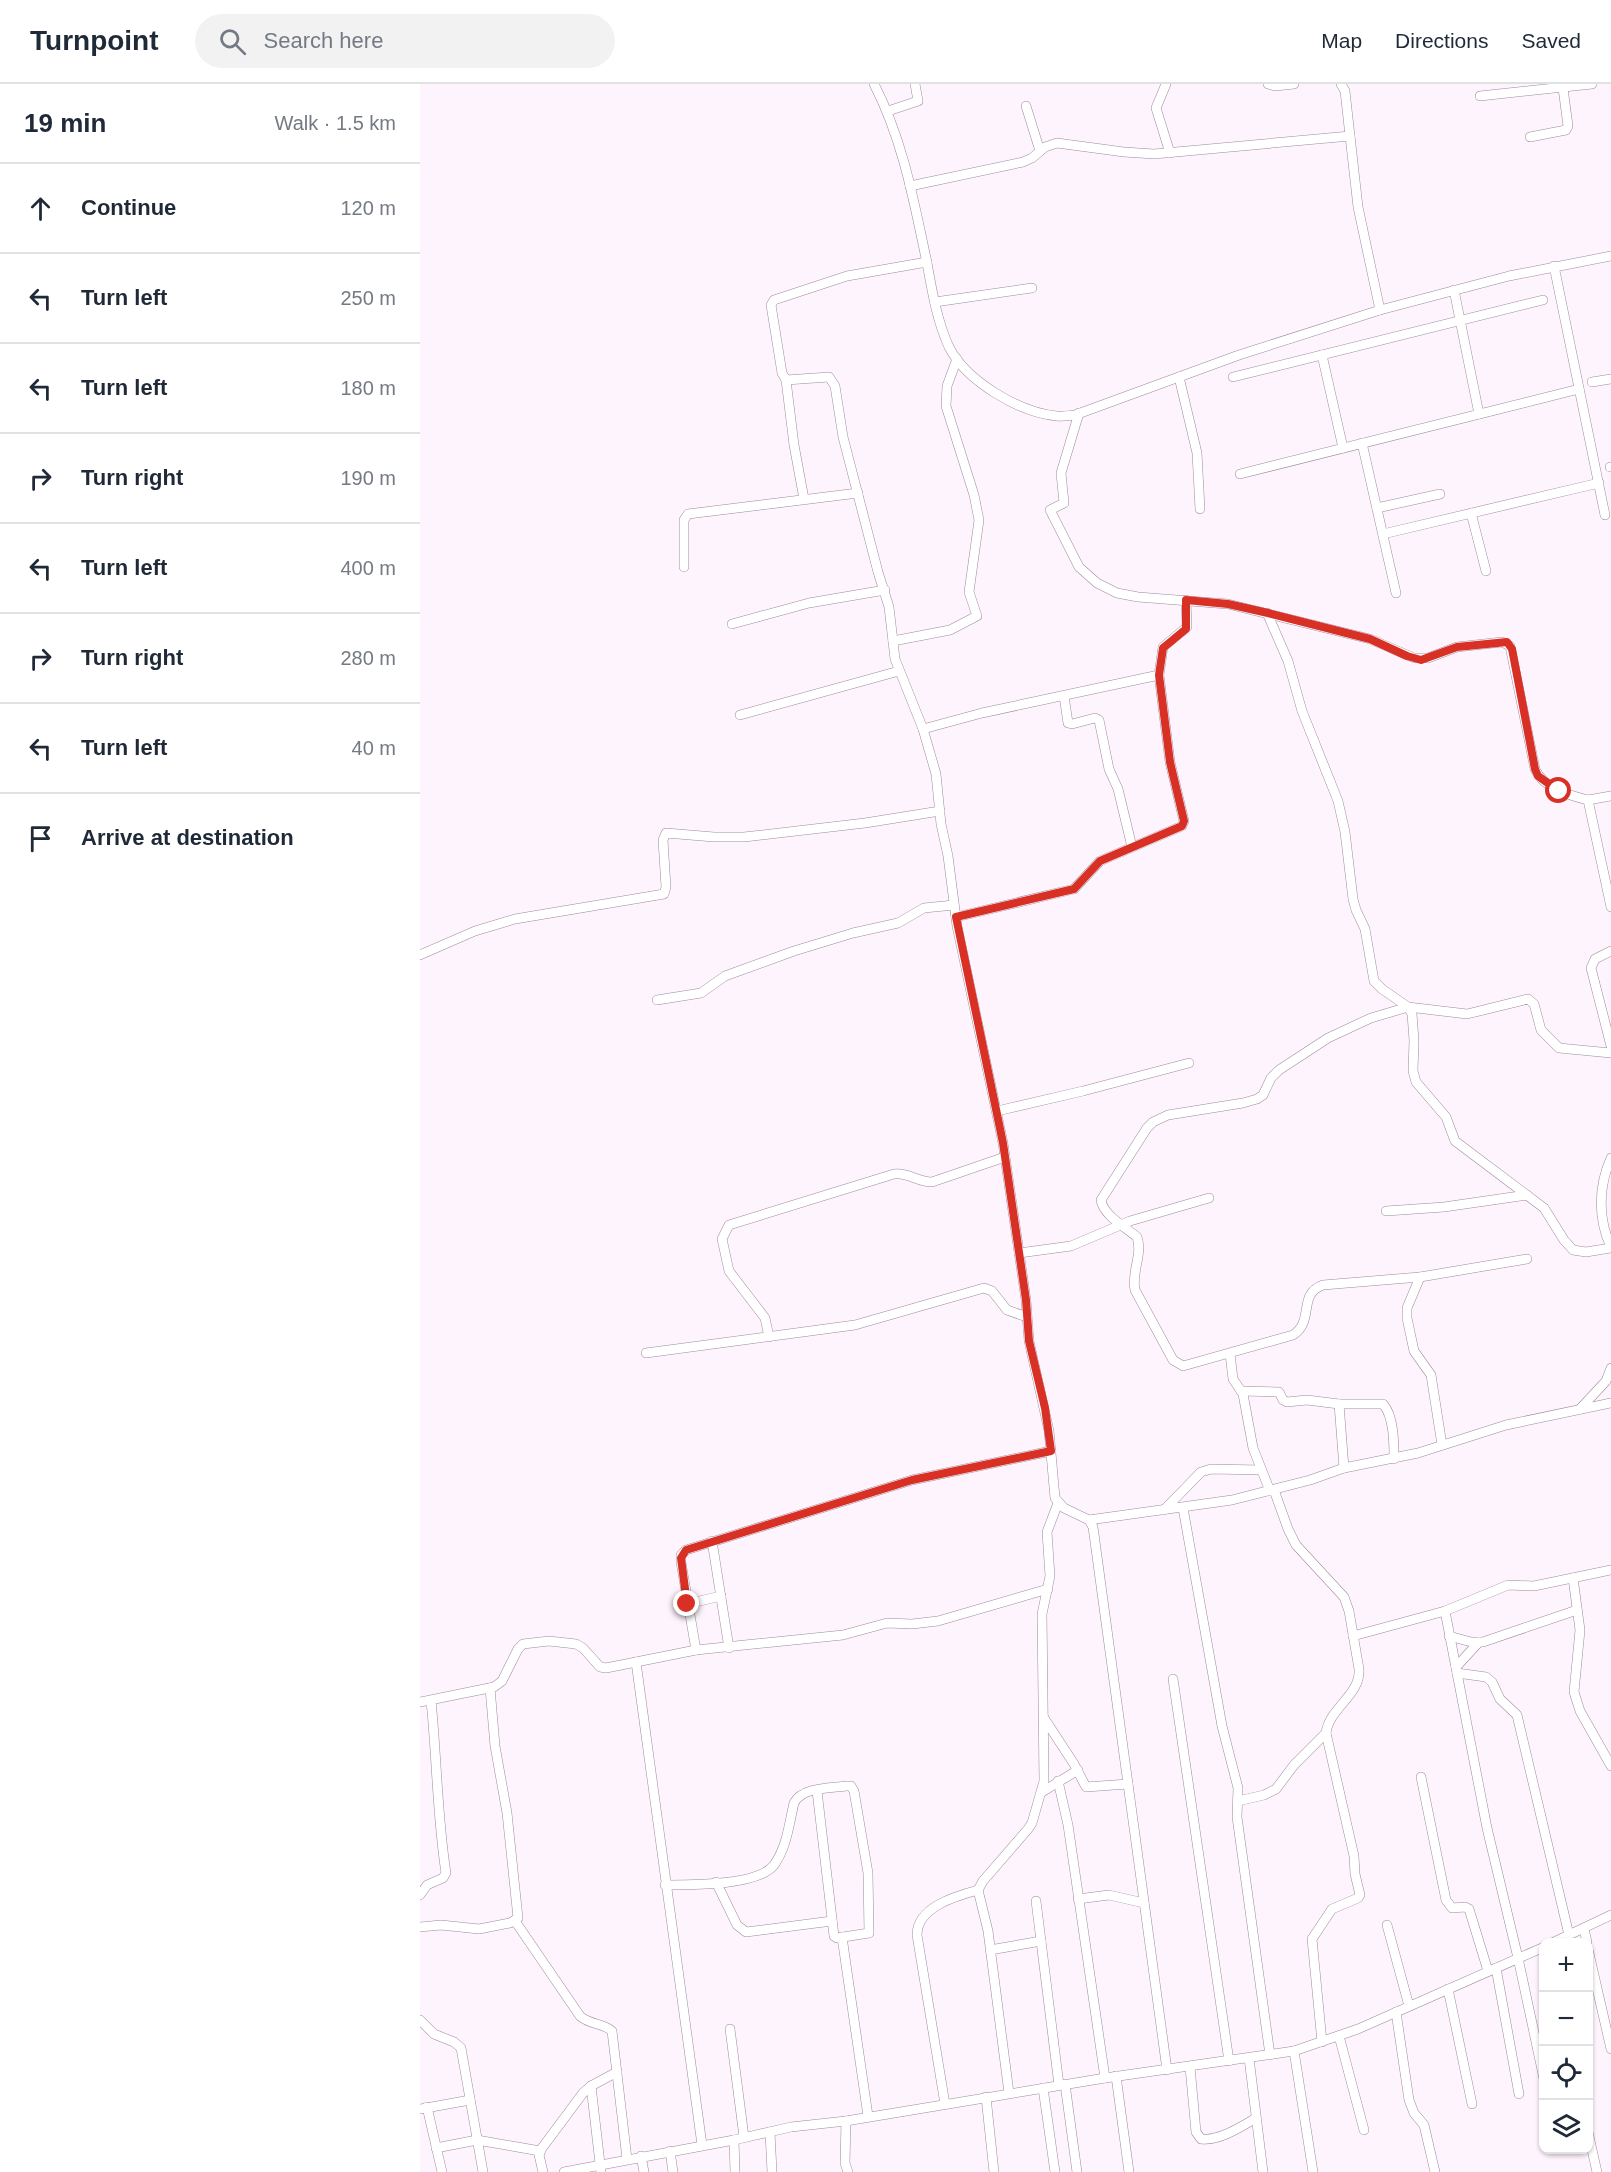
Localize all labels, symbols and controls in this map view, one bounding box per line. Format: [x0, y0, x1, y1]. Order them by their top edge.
search box [195, 14, 615, 68]
text: Turnpoint [30, 25, 159, 56]
icon: search [216, 25, 249, 58]
text: Search here [264, 28, 383, 53]
text: Map [1321, 29, 1362, 52]
text: Directions [1395, 29, 1488, 52]
text: Saved [1521, 29, 1581, 52]
text: 19 min [24, 108, 106, 138]
text: Walk · 1.5 km [275, 112, 396, 134]
icon: ahead [24, 192, 57, 225]
text: Continue [81, 195, 176, 220]
text: 120 m [340, 197, 396, 219]
icon: left [24, 282, 57, 315]
text: Turn left [81, 285, 167, 310]
text: 250 m [340, 287, 396, 309]
icon: left [24, 372, 57, 405]
text: Turn left [81, 375, 167, 400]
text: 180 m [340, 377, 396, 399]
icon: right [24, 462, 57, 495]
text: Turn right [81, 465, 183, 490]
text: 190 m [340, 467, 396, 489]
icon: left [24, 552, 57, 585]
text: Turn left [81, 555, 167, 580]
text: 400 m [340, 557, 396, 579]
icon: right [24, 642, 57, 675]
text: Turn right [81, 645, 183, 670]
text: 280 m [340, 647, 396, 669]
icon: left [24, 732, 57, 765]
text: Turn left [81, 735, 167, 760]
text: 40 m [352, 737, 396, 759]
route start [1545, 777, 1571, 803]
icon: arrive [24, 822, 57, 855]
text: Arrive at destination [81, 825, 294, 850]
route end [673, 1590, 699, 1616]
map controls [1539, 1938, 1593, 2154]
button: + [1539, 1938, 1593, 1992]
button: − [1539, 1992, 1593, 2046]
button: locate [1539, 2046, 1593, 2100]
button: layers [1539, 2100, 1593, 2154]

